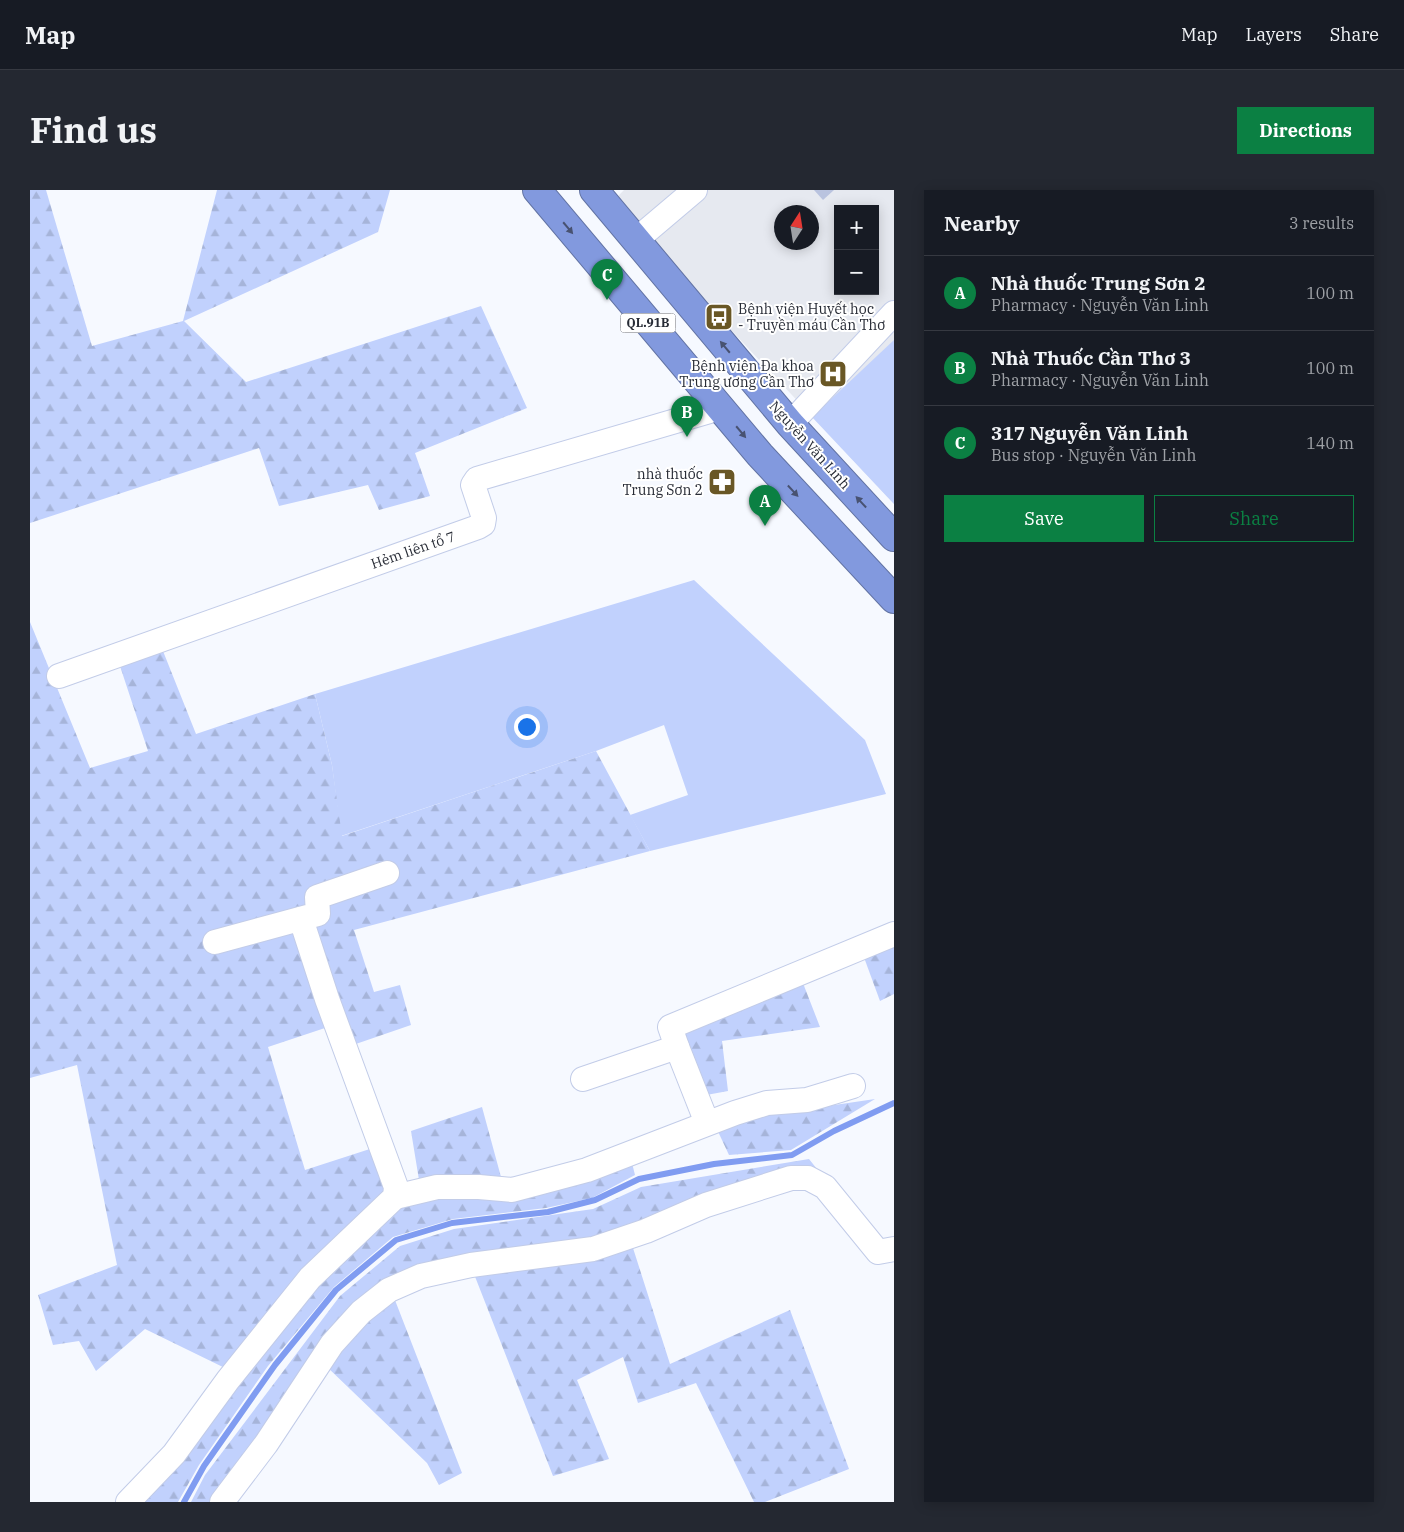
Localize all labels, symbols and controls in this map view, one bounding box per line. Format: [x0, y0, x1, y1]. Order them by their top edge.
text: Map [25, 19, 75, 51]
text: Map [1181, 23, 1218, 46]
text: Layers [1246, 23, 1302, 46]
text: Share [1330, 23, 1379, 46]
text: Find us [30, 107, 157, 153]
button: Directions [1237, 107, 1374, 154]
north arrow [774, 205, 819, 250]
map controls [834, 205, 879, 295]
button: + [834, 205, 879, 250]
text: Nearby [944, 209, 1020, 237]
text: 3 results [1289, 213, 1354, 233]
one-way arrow [563, 221, 574, 234]
button: − [834, 250, 879, 295]
pin: C [591, 259, 623, 300]
text: Nhà thuốc Trung Sơn 2 [991, 271, 1206, 295]
text: A [954, 283, 966, 303]
text: 100 m [1306, 283, 1354, 303]
text: Pharmacy · Nguyễn Văn Linh [991, 295, 1209, 315]
place label: Bệnh viện Huyết học - Truyền máu Cần Thơ [738, 300, 885, 334]
bus stop icon: Bệnh viện Huyết học - Truyền máu Cần Thơ [704, 302, 734, 332]
road number: QL.91B [620, 314, 676, 332]
one-way arrow [719, 341, 731, 353]
text: Nhà Thuốc Cần Thơ 3 [991, 346, 1191, 370]
place label: Bệnh viện Đa khoa Trung ương Cần Thơ [679, 357, 814, 391]
text: B [954, 358, 966, 378]
text: 100 m [1306, 358, 1354, 378]
hospital icon: Bệnh viện Đa khoa Trung ương Cần Thơ [818, 359, 848, 389]
text: Pharmacy · Nguyễn Văn Linh [991, 370, 1209, 390]
pin: B [671, 396, 703, 437]
street label: Nguyễn Văn Linh [766, 397, 855, 493]
text: 317 Nguyễn Văn Linh [991, 421, 1188, 445]
one-way arrow [735, 426, 746, 439]
text: C [955, 433, 965, 453]
text: 140 m [1306, 433, 1354, 453]
text: Bus stop · Nguyễn Văn Linh [991, 445, 1197, 465]
place label: nhà thuốc Trung Sơn 2 [622, 465, 703, 499]
pharmacy icon: nhà thuốc Trung Sơn 2 [707, 467, 737, 497]
one-way arrow [787, 484, 799, 496]
pin: A [749, 485, 781, 526]
button: Save [944, 495, 1144, 542]
button: Share [1154, 495, 1354, 542]
one-way arrow [855, 496, 867, 508]
street label: Hẻm liên tổ 7 [369, 527, 457, 573]
your location [514, 714, 540, 740]

